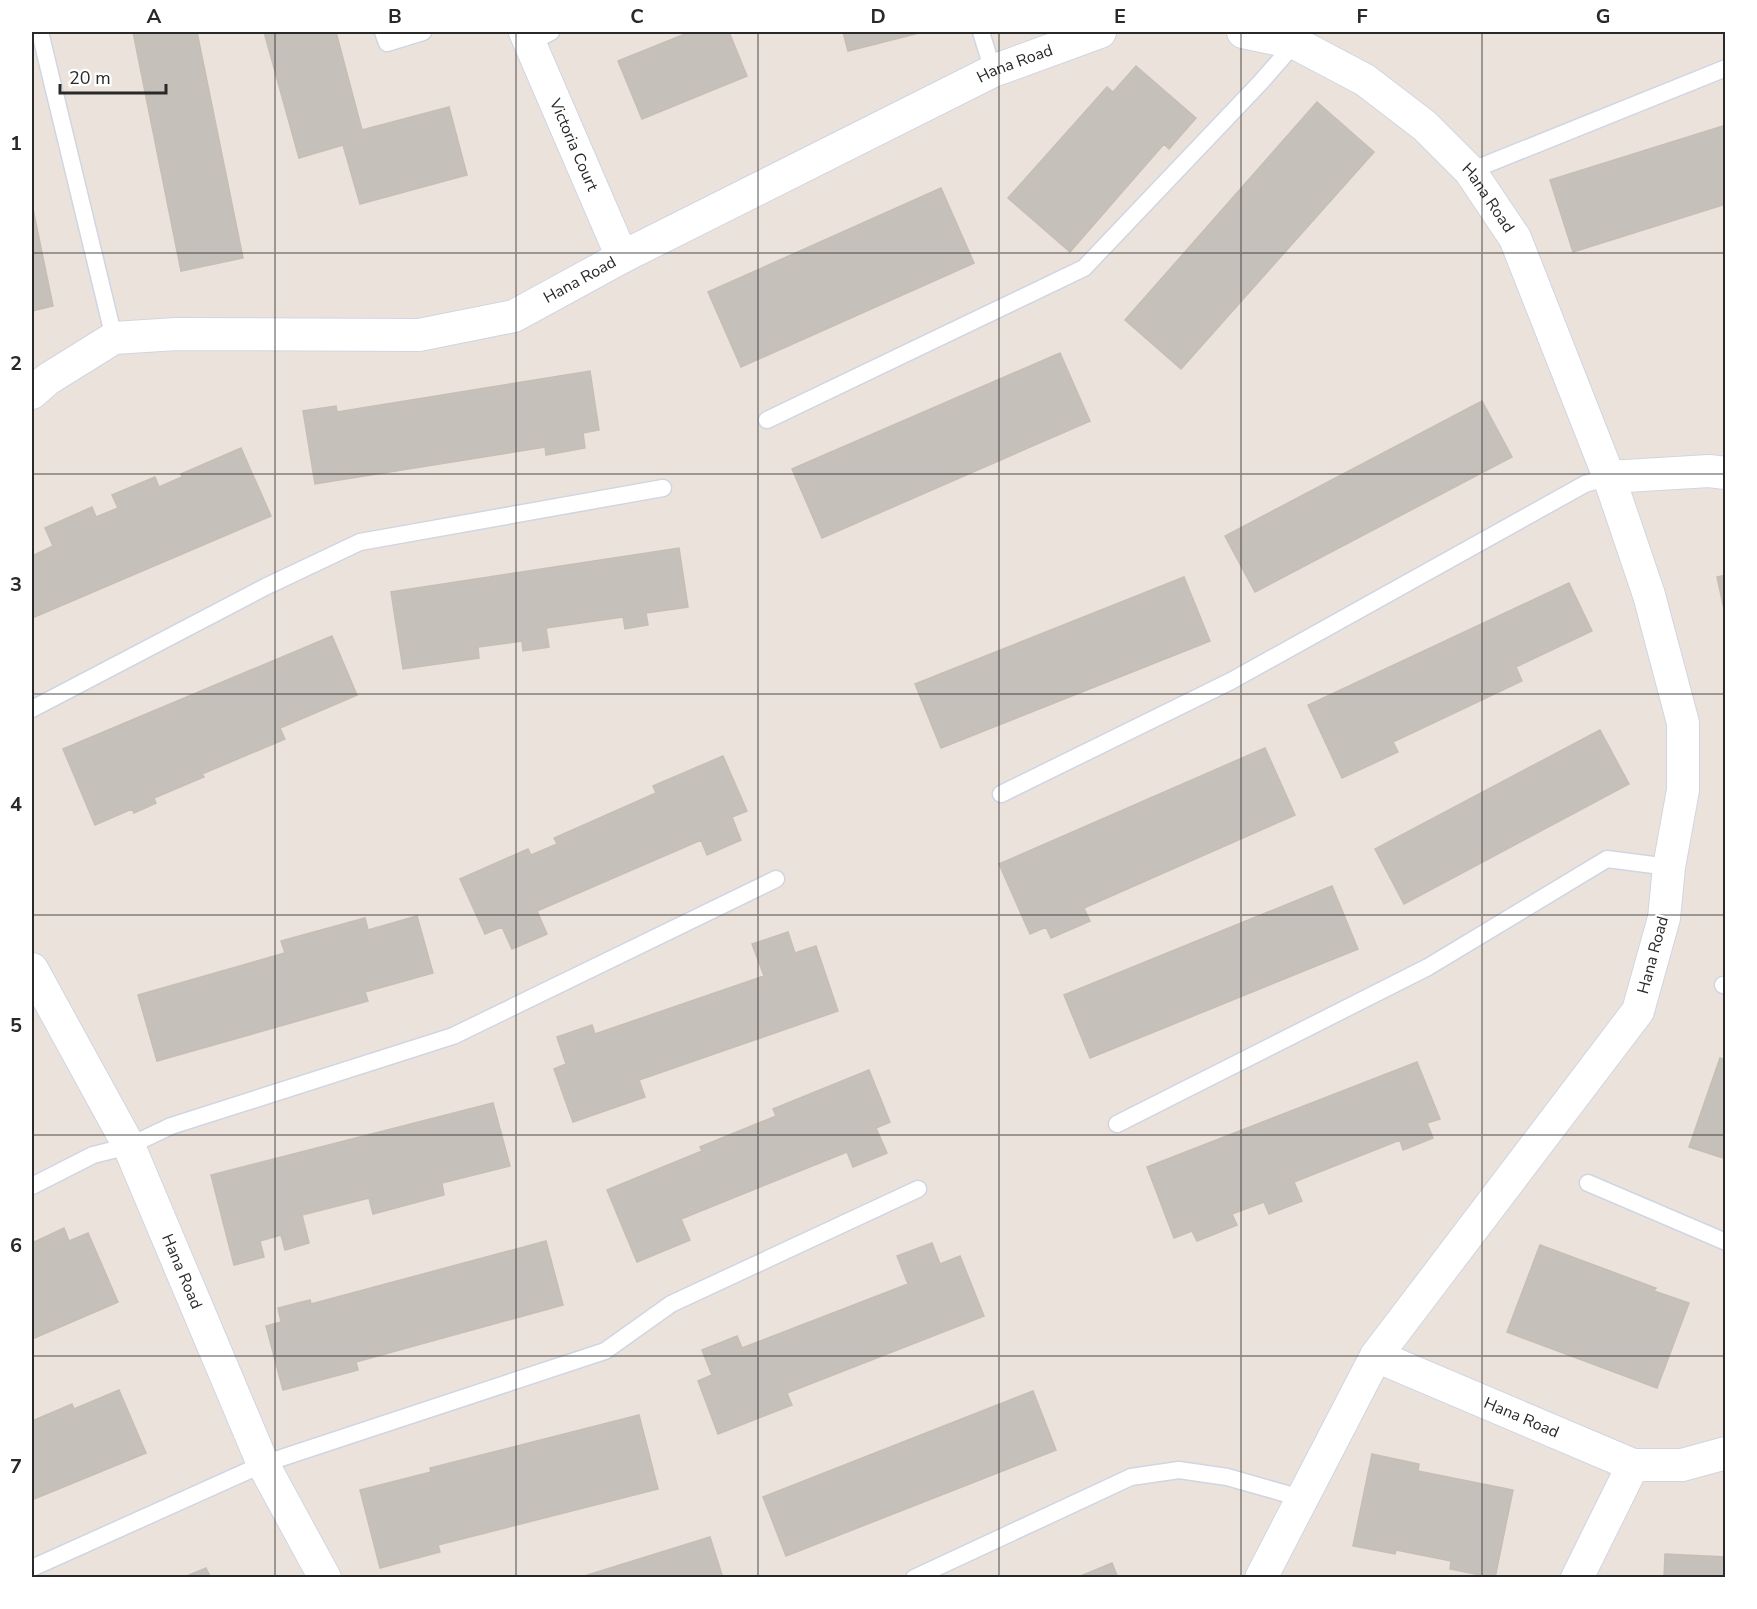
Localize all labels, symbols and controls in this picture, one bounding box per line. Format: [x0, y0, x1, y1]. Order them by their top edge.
text: A [147, 3, 162, 30]
text: B [388, 3, 402, 30]
text: C [630, 3, 644, 30]
text: D [870, 3, 886, 30]
text: E [1114, 3, 1126, 30]
text: F [1356, 3, 1368, 30]
text: G [1596, 3, 1610, 30]
street label: Hana Road [973, 39, 1056, 88]
scale bar [60, 57, 166, 95]
text: 20 m [69, 66, 111, 90]
street label: Victoria Court [544, 94, 603, 195]
text: 1 [10, 130, 22, 157]
street label: Hana Road [1457, 158, 1519, 237]
street label: Hana Road [540, 251, 620, 309]
text: 2 [10, 350, 22, 377]
text: 3 [10, 571, 22, 598]
text: 4 [10, 791, 22, 818]
street label: Hana Road [1632, 914, 1674, 996]
text: 5 [10, 1012, 22, 1039]
street label: Hana Road [156, 1231, 207, 1312]
text: 6 [10, 1232, 22, 1259]
street label: Hana Road [1481, 1392, 1562, 1443]
text: 7 [10, 1453, 22, 1480]

